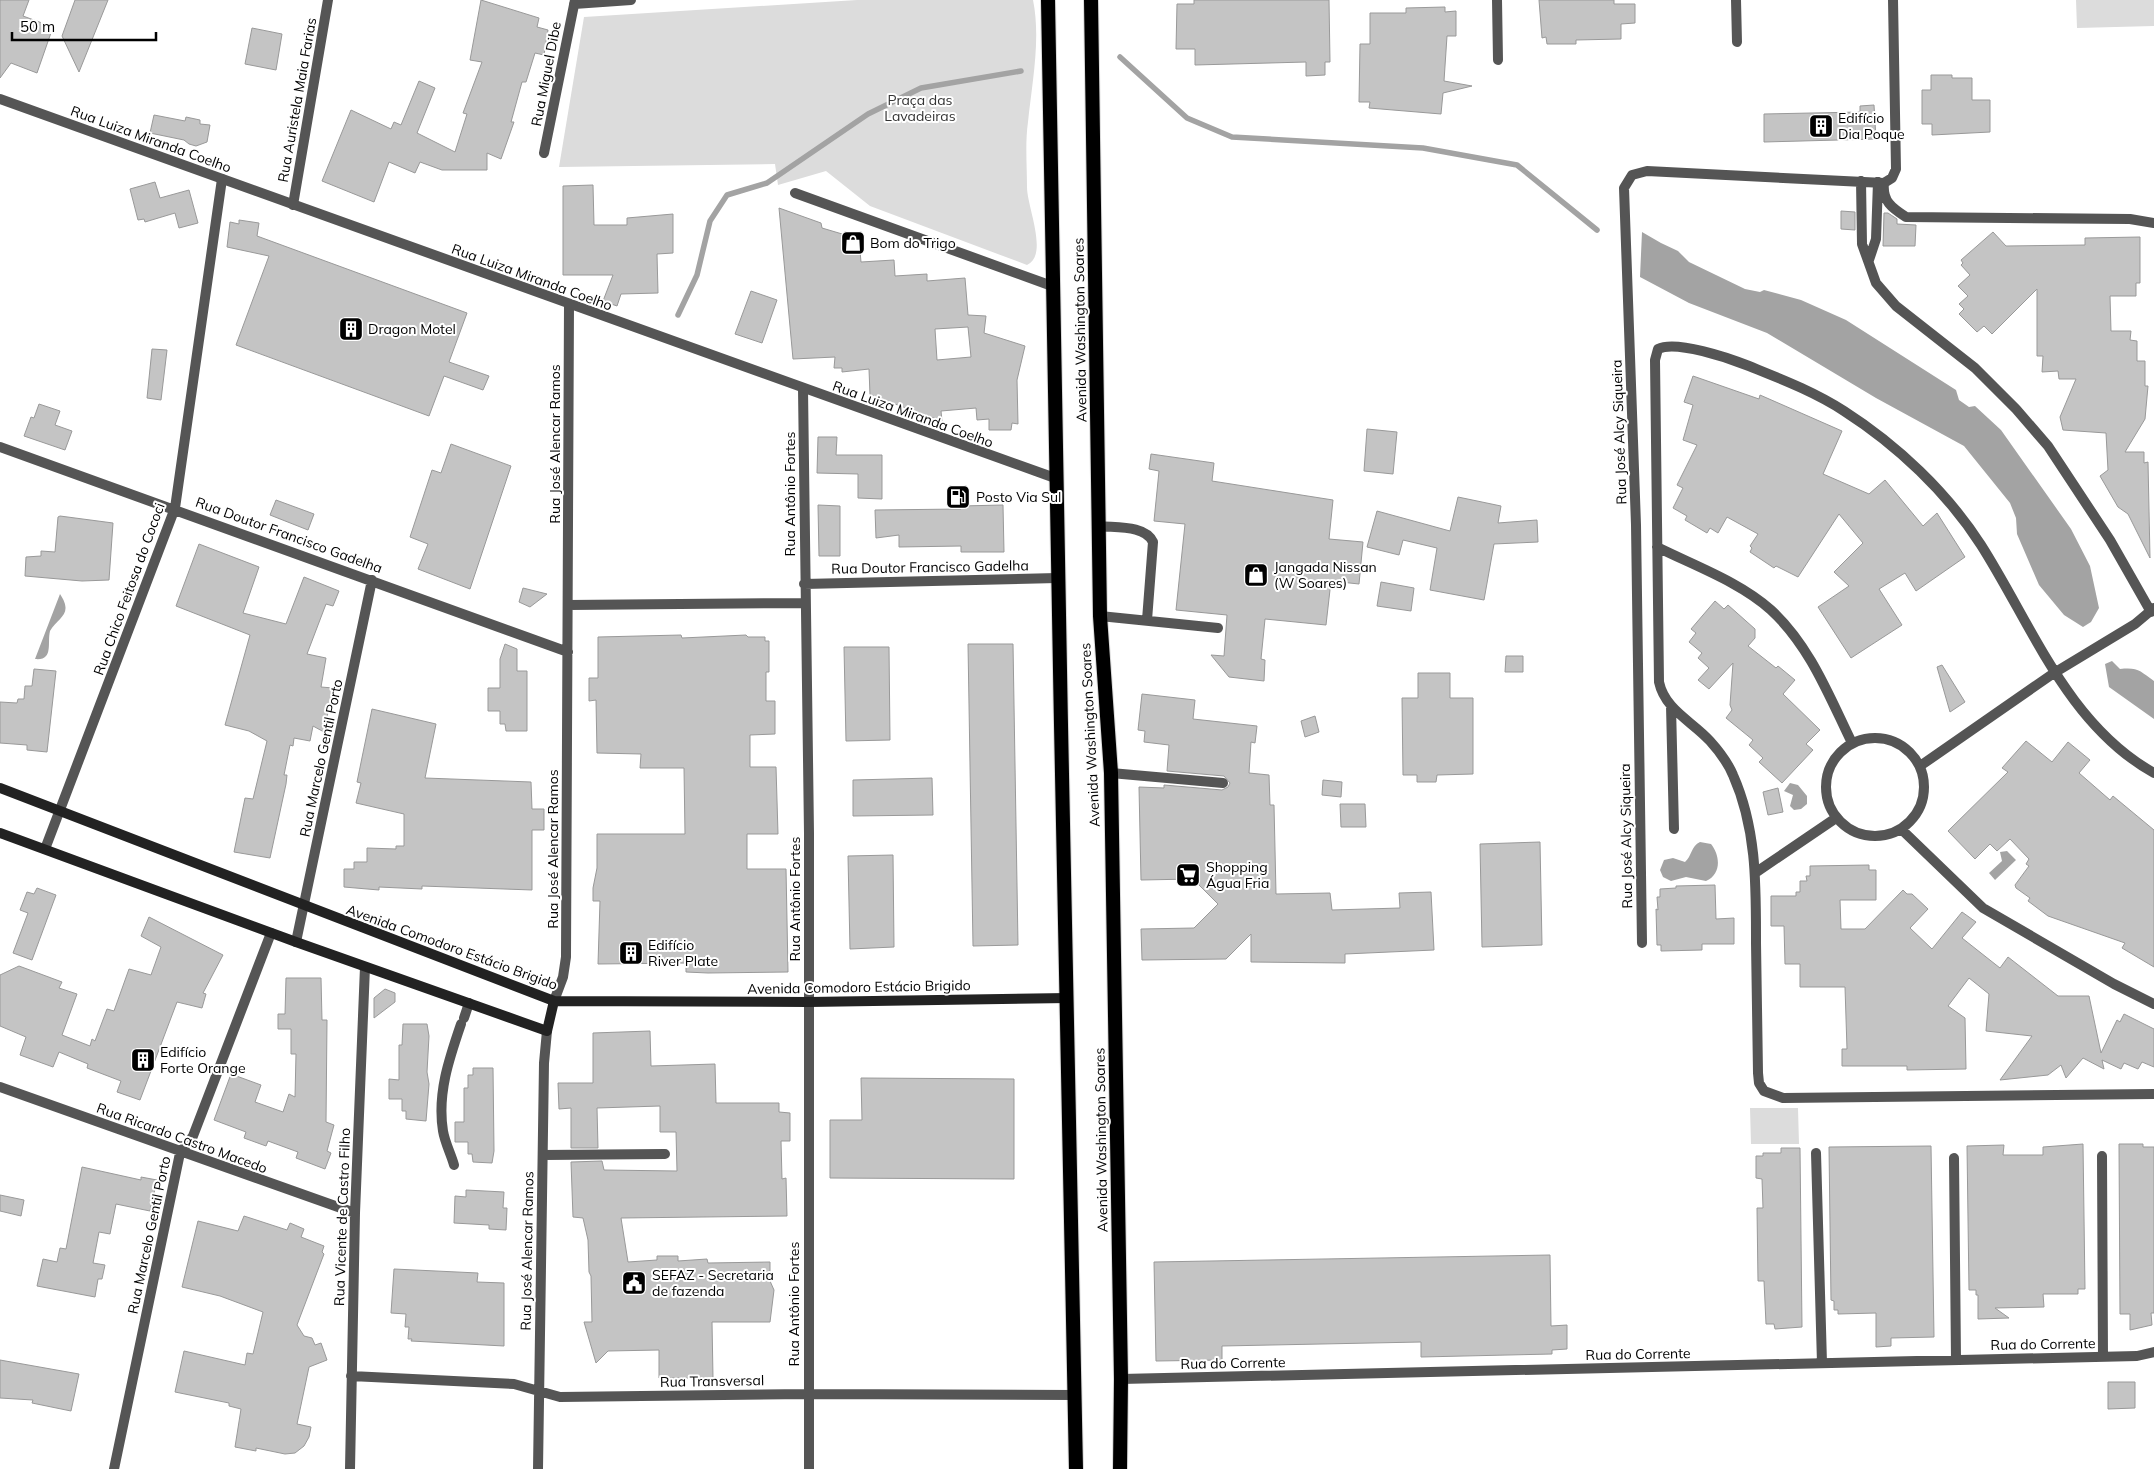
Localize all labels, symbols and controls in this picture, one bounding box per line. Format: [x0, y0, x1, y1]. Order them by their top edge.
scale bar [12, 10, 156, 42]
street label: Rua Auristela Maia Farias [274, 16, 320, 184]
text: 50 m [20, 17, 55, 36]
street label: Rua Miguel Dibe [527, 20, 565, 128]
park label: Praça das Lavadeiras [884, 91, 956, 125]
street label: Rua Luiza Miranda Coelho [68, 102, 234, 176]
place label: Edifício Dia Poque [1838, 109, 1905, 143]
building icon: Edifício Dia Poque [1808, 113, 1834, 139]
shop icon: Bom do Trigo [840, 230, 866, 256]
place label: Bom do Trigo [870, 234, 956, 252]
street label: Avenida Washington Soares [1069, 238, 1091, 422]
street label: Rua Luiza Miranda Coelho [449, 240, 615, 314]
building icon: Dragon Motel [338, 316, 364, 342]
place label: Dragon Motel [368, 320, 456, 338]
street label: Rua José Alcy Siqueira [1607, 359, 1631, 505]
street label: Rua José Alencar Ramos [546, 364, 564, 524]
street label: Rua Luiza Miranda Coelho [830, 377, 996, 451]
street label: Rua Antônio Fortes [781, 432, 799, 556]
fuel station icon: Posto Via Sul [945, 484, 971, 510]
place label: Posto Via Sul [976, 488, 1061, 506]
street label: Rua Doutor Francisco Gadelha [193, 493, 385, 577]
street label: Rua Chico Feitosa do Cococi [89, 500, 169, 678]
street label: Rua Doutor Francisco Gadelha [831, 556, 1029, 578]
place label: Jangada Nissan (W Soares) [1274, 558, 1377, 592]
shop icon: Jangada Nissan (W Soares) [1243, 562, 1269, 588]
street label: Avenida Washington Soares [1076, 642, 1104, 828]
street label: Rua Marcelo Gentil Porto [295, 677, 347, 839]
street label: Rua José Alcy Siqueira [1616, 763, 1636, 909]
street label: Rua José Alencar Ramos [544, 769, 562, 929]
street label: Rua Antônio Fortes [786, 837, 804, 961]
place label: Shopping Água Fria [1206, 858, 1269, 892]
supermarket icon: Shopping Água Fria [1175, 862, 1201, 888]
street label: Avenida Comodoro Estácio Brigido [344, 900, 560, 994]
place label: Edifício River Plate [648, 936, 718, 970]
building icon: Edifício River Plate [618, 940, 644, 966]
street label: Avenida Comodoro Estácio Brigido [747, 976, 971, 998]
place label: Edifício Forte Orange [160, 1043, 246, 1077]
building icon: Edifício Forte Orange [130, 1047, 156, 1073]
street label: Avenida Washington Soares [1090, 1048, 1112, 1232]
street label: Rua Ricardo Castro Macedo [94, 1099, 270, 1177]
street label: Rua Vicente de Castro Filho [330, 1128, 354, 1306]
street label: Rua Marcelo Gentil Porto [123, 1154, 175, 1316]
street label: Rua José Alencar Ramos [517, 1171, 537, 1331]
street label: Rua Antônio Fortes [785, 1242, 803, 1366]
place label: SEFAZ - Secretaria de fazenda [652, 1266, 774, 1300]
public building icon: SEFAZ - Secretaria de fazenda [621, 1270, 647, 1296]
street label: Rua do Corrente [1990, 1334, 2096, 1354]
street label: Rua do Corrente [1585, 1344, 1691, 1364]
street label: Rua do Corrente [1180, 1353, 1286, 1373]
street label: Rua Transversal [660, 1371, 764, 1391]

